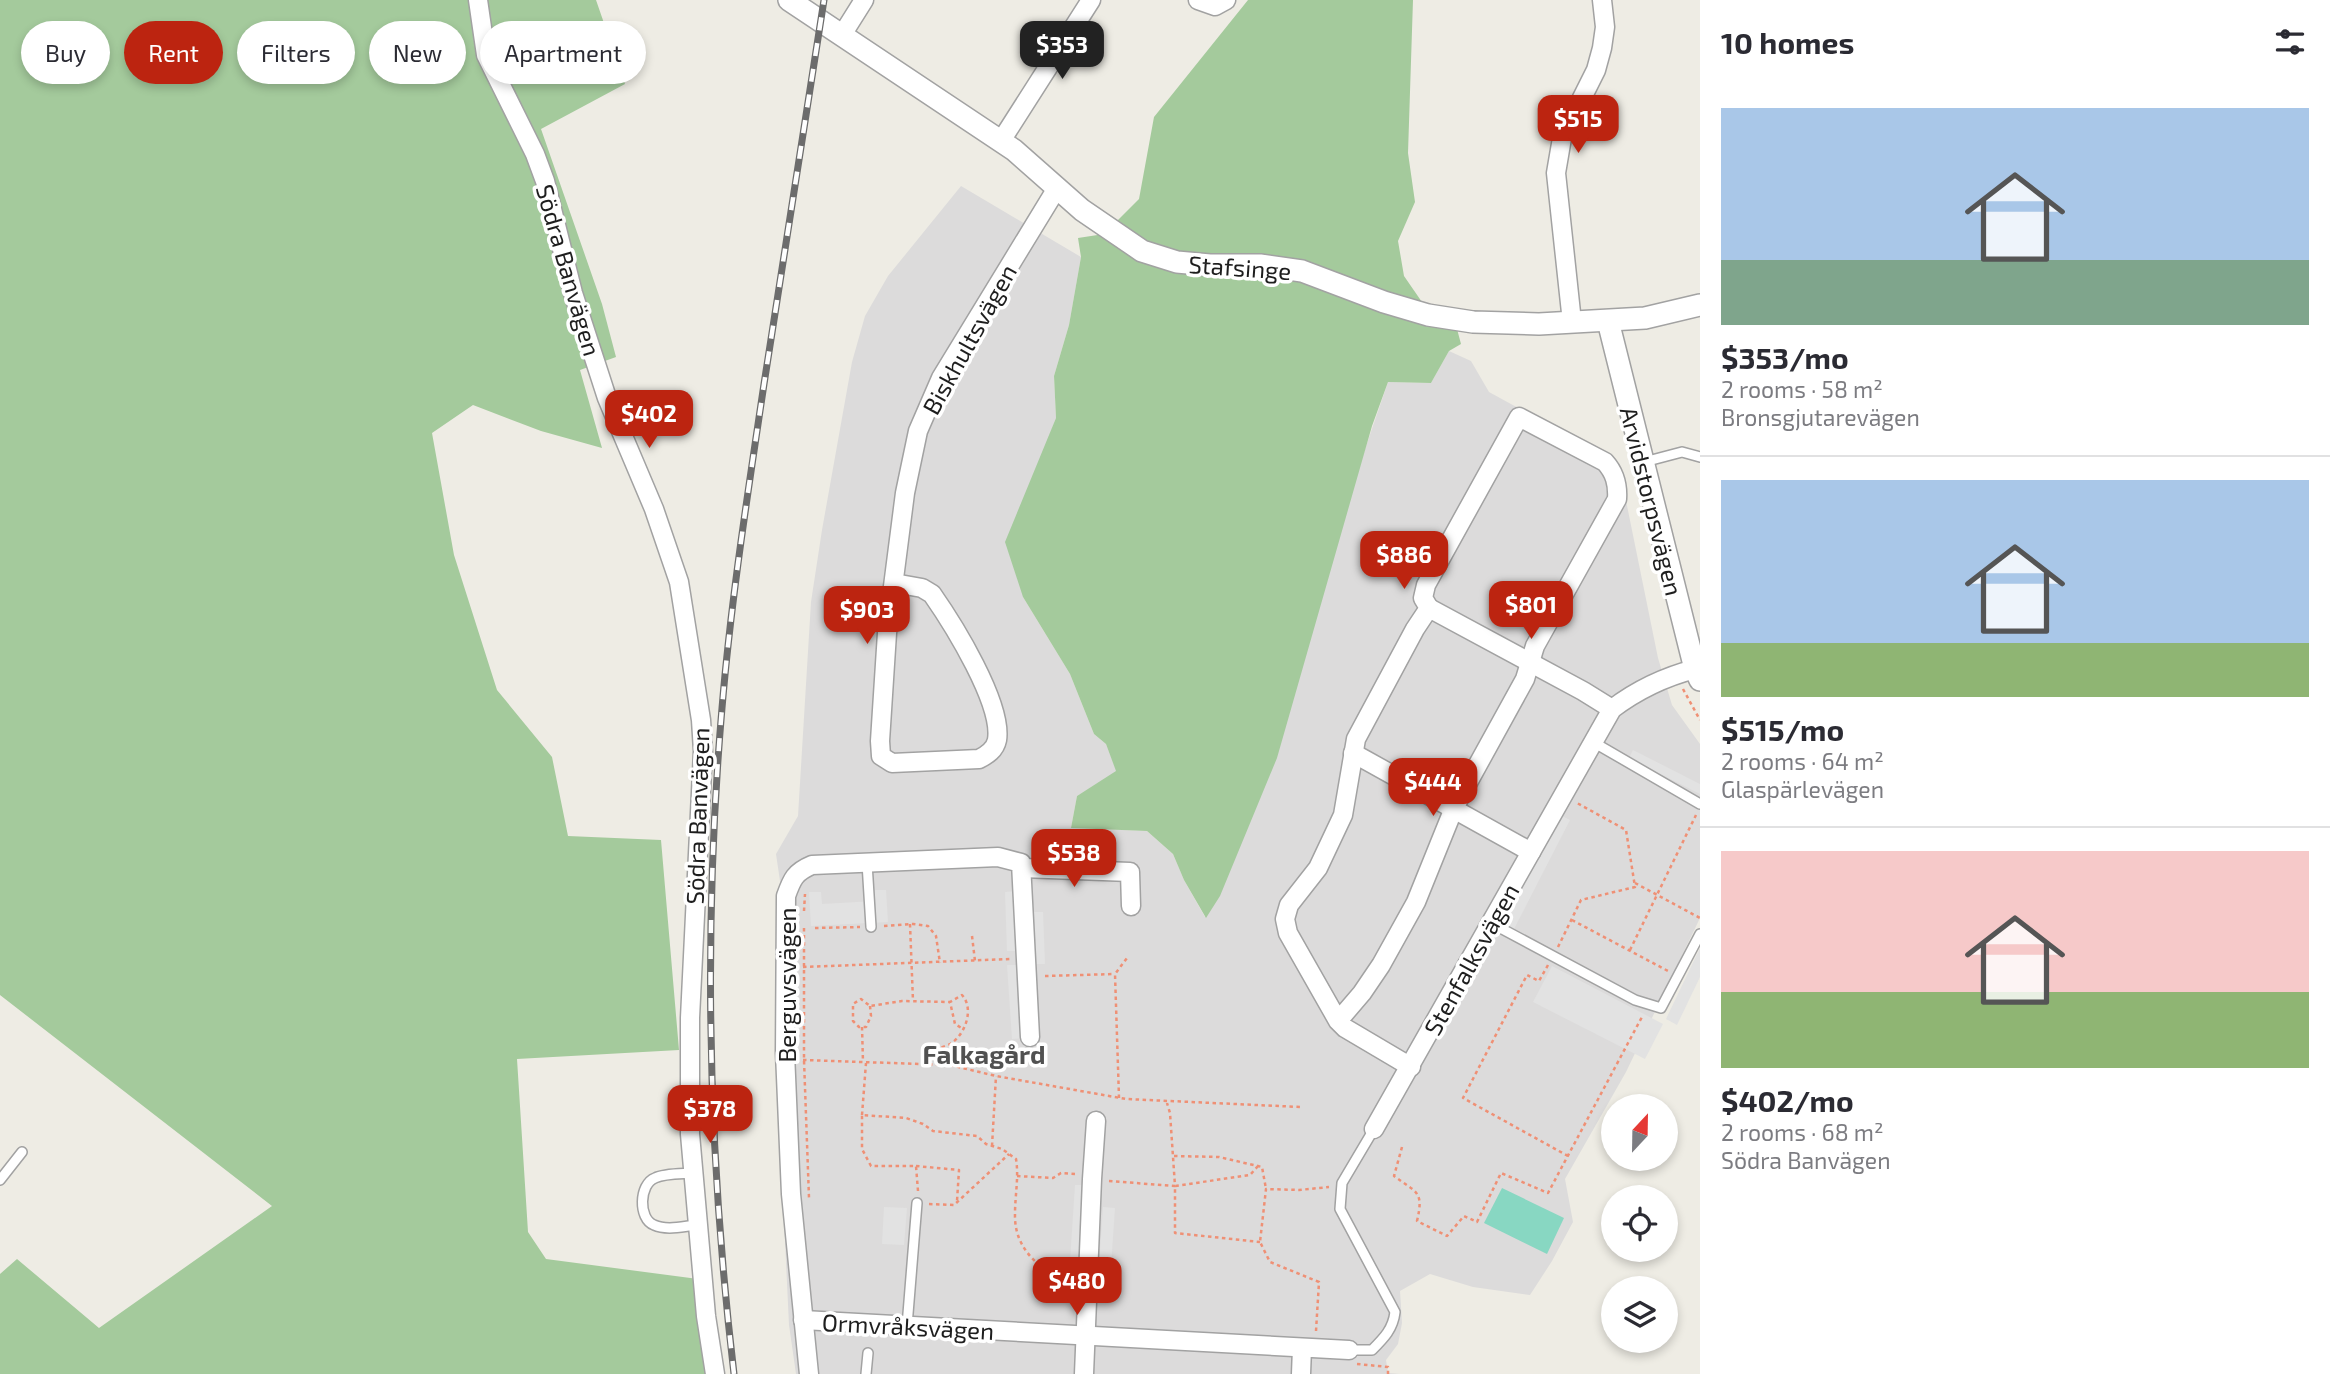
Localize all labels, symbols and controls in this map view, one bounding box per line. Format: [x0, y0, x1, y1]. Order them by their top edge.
chip: Buy [21, 21, 110, 84]
chip: Rent [124, 21, 223, 84]
chip: Filters [237, 21, 355, 84]
chip: New [369, 21, 466, 84]
chip: Apartment [480, 21, 646, 84]
pin: $353 [1021, 22, 1103, 81]
icon: filters [2271, 23, 2309, 61]
text: 10 homes [1721, 24, 1854, 60]
text: $353 [1036, 30, 1088, 58]
pin: $515 [1537, 96, 1619, 155]
text: $515 [1554, 104, 1602, 132]
icon: home [1952, 154, 2078, 280]
street label: Södra Banvägen [531, 181, 607, 359]
street label: Stafsinge [1188, 249, 1292, 285]
street label: Biskhultsvägen [916, 259, 1022, 419]
text: $353/mo [1721, 339, 1849, 375]
text: 2 rooms · 58 m² [1721, 375, 1883, 403]
pin: $402 [608, 391, 690, 450]
text: $402 [621, 399, 677, 427]
text: Bronsgjutarevägen [1721, 403, 1920, 431]
street label: Arvidstorpsvägen [1615, 404, 1689, 598]
icon: home [1952, 526, 2078, 652]
pin: $886 [1363, 532, 1445, 591]
text: $886 [1376, 540, 1432, 568]
pin: $801 [1490, 582, 1572, 641]
pin: $903 [826, 586, 908, 646]
text: $801 [1505, 590, 1557, 618]
text: $903 [840, 595, 894, 623]
text: $515/mo [1721, 711, 1844, 747]
street label: Södra Banvägen [679, 727, 715, 905]
text: 2 rooms · 64 m² [1721, 747, 1884, 775]
pin: $444 [1392, 758, 1474, 818]
text: $444 [1404, 767, 1462, 795]
text: Glaspärlevägen [1721, 775, 1884, 803]
pin: $538 [1033, 830, 1115, 889]
text: $538 [1047, 838, 1101, 866]
street label: Stenfalksvägen [1417, 878, 1525, 1040]
icon: home [1952, 897, 2078, 1023]
street label: Berguvsvägen [772, 907, 801, 1063]
district label: Falkagård [923, 1038, 1045, 1069]
text: $402/mo [1721, 1082, 1854, 1118]
pin: $378 [669, 1086, 751, 1145]
text: $378 [684, 1094, 736, 1122]
north arrow [1601, 1094, 1678, 1171]
map controls [1601, 1094, 1678, 1353]
text: 2 rooms · 68 m² [1721, 1118, 1884, 1146]
text: Södra Banvägen [1721, 1146, 1891, 1174]
button: locate [1601, 1185, 1678, 1262]
pin: $480 [1036, 1258, 1118, 1317]
text: $480 [1049, 1266, 1105, 1294]
button: layers [1601, 1276, 1678, 1353]
street label: Ormvråksvägen [821, 1307, 995, 1345]

